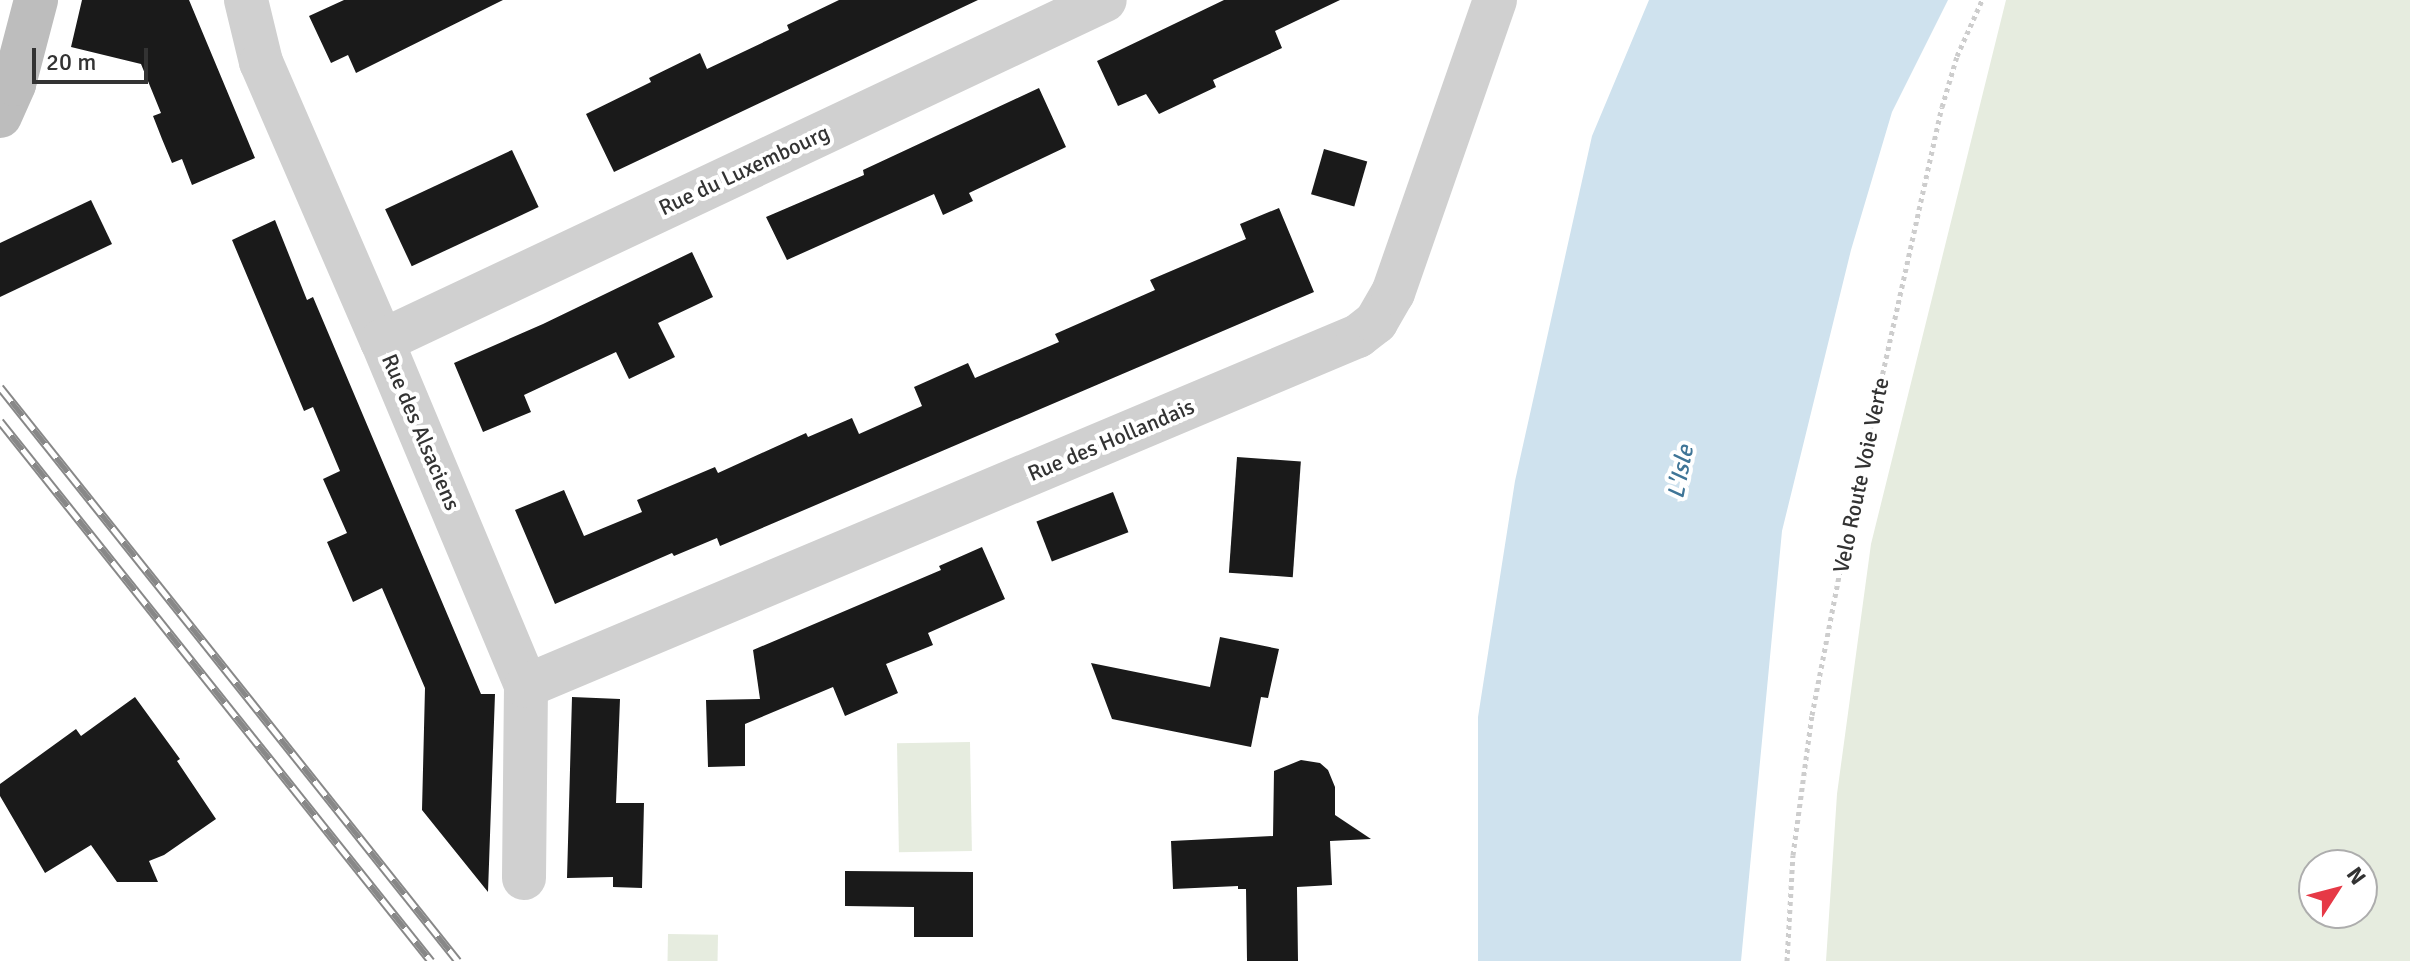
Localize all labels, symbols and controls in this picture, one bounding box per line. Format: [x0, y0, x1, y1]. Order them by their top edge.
scale bar [36, 32, 152, 82]
text: 20 m [46, 47, 96, 77]
street label: Rue du Luxembourg [655, 119, 833, 221]
street label: Rue des Alsaciens [376, 350, 466, 514]
street label: Velo Route Voie Verte [1827, 375, 1895, 575]
street label: Rue des Hollandais [1024, 393, 1198, 487]
water label: L'Isle [1662, 443, 1700, 501]
north arrow [2298, 849, 2378, 929]
text: N [2341, 862, 2372, 890]

